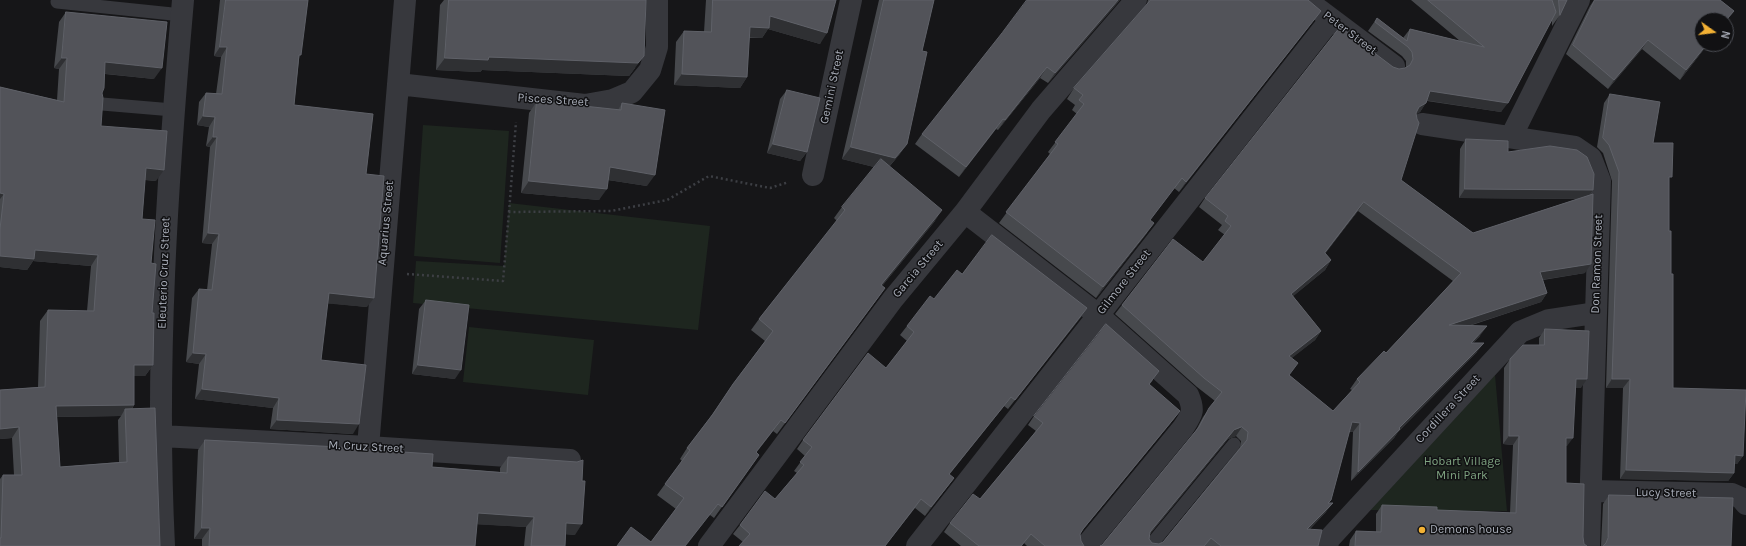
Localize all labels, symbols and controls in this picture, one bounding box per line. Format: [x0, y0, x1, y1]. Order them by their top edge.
street label: Peter Street [1320, 8, 1380, 58]
north arrow [1694, 12, 1734, 52]
text: N [1718, 29, 1732, 40]
street label: Gemini Street [817, 49, 847, 125]
street label: Pisces Street [517, 90, 589, 110]
street label: Aquarius Street [375, 180, 397, 266]
street label: Don Ramon Street [1588, 214, 1606, 314]
street label: Eleuterio Cruz Street [155, 217, 173, 329]
street label: Garcia Street [890, 237, 946, 301]
street label: Gilmore Street [1094, 247, 1154, 317]
street label: Cordillera Street [1413, 372, 1483, 446]
street label: M. Cruz Street [328, 438, 404, 456]
park label: Hobart Village Mini Park [1424, 455, 1500, 483]
street label: Lucy Street [1636, 485, 1696, 501]
place label: Demons house [1430, 523, 1512, 537]
marker: Demons house [1417, 525, 1427, 535]

